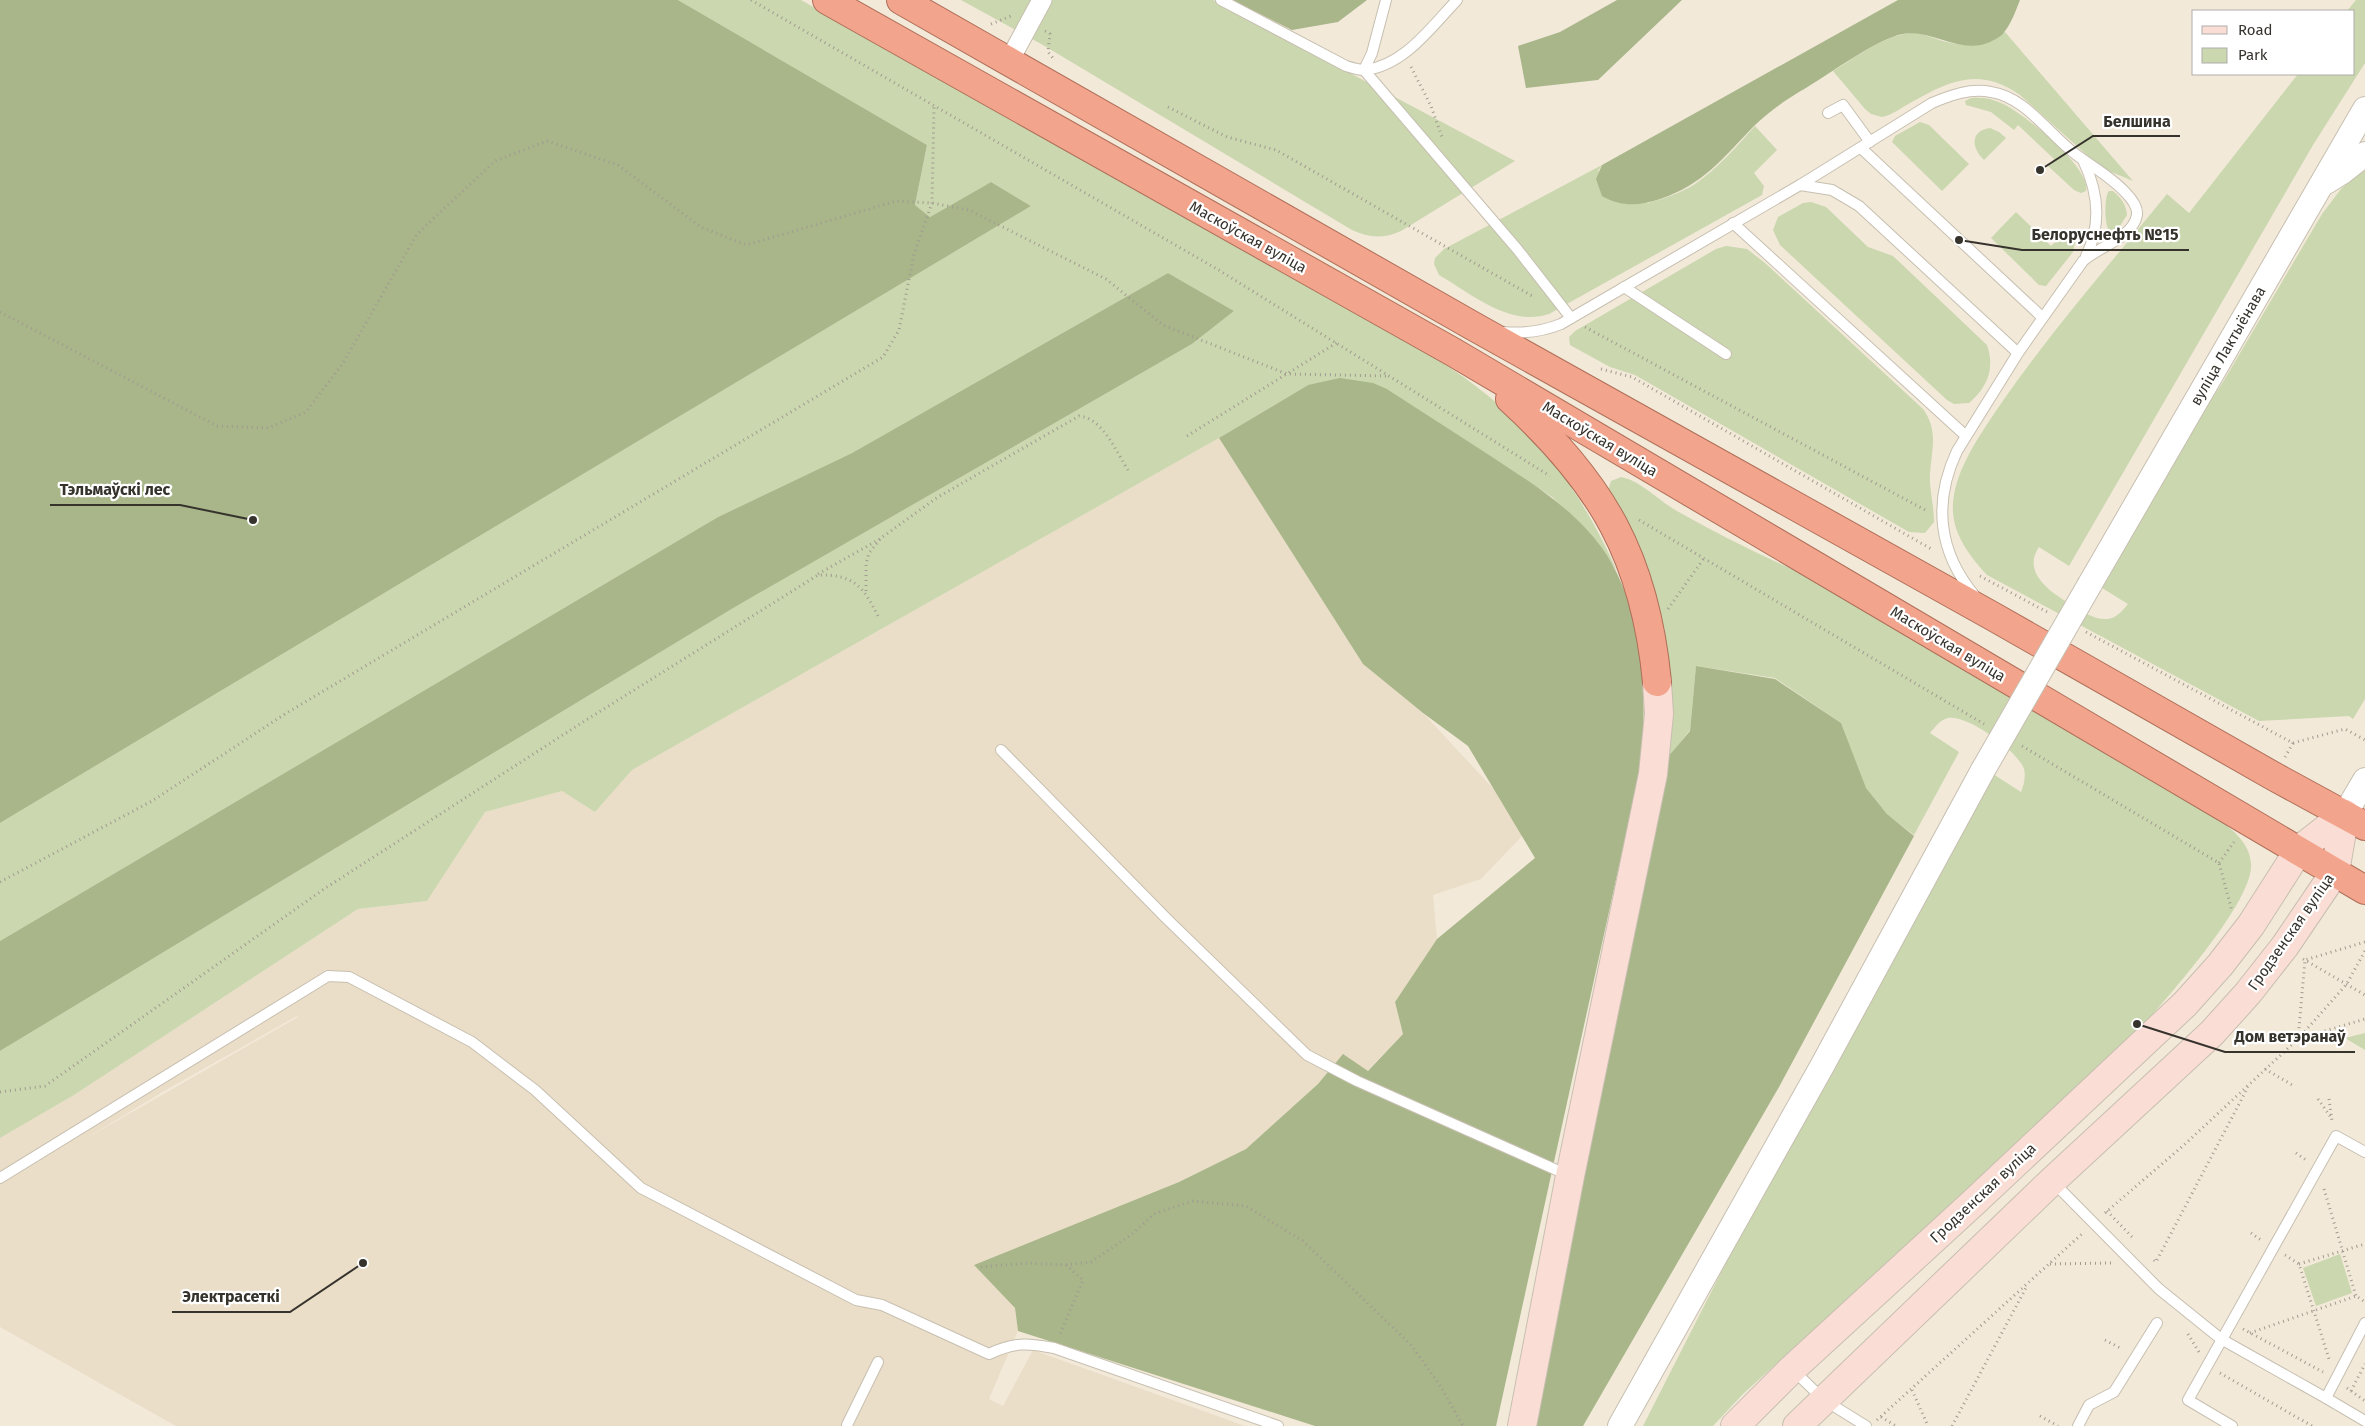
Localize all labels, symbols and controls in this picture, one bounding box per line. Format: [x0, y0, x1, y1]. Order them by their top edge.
legend [2192, 10, 2355, 75]
text: Road [2238, 21, 2273, 39]
text: Park [2238, 46, 2268, 64]
callout: Белшина [2093, 105, 2180, 136]
text: Белшина [2103, 112, 2171, 131]
street label: Маскоўская вуліца [1186, 197, 1310, 277]
callout: Белоруснефть №15 [2022, 219, 2189, 250]
text: Белоруснефть №15 [2032, 225, 2179, 244]
street label: вуліца Лактыёнава [2187, 283, 2269, 409]
street label: Маскоўская вуліца [1539, 398, 1661, 480]
callout: Тэльмаўскі лес [50, 474, 180, 505]
text: Тэльмаўскі лес [60, 480, 171, 499]
street label: Маскоўская вуліца [1887, 603, 2009, 685]
street label: Гродзенская вуліца [2244, 870, 2338, 994]
callout: Дом ветэранаў [2225, 1021, 2355, 1052]
text: Дом ветэранаў [2234, 1027, 2346, 1046]
street label: Гродзенская вуліца [1926, 1139, 2040, 1247]
callout: Электрасеткі [172, 1281, 290, 1312]
text: Электрасеткі [182, 1287, 280, 1306]

